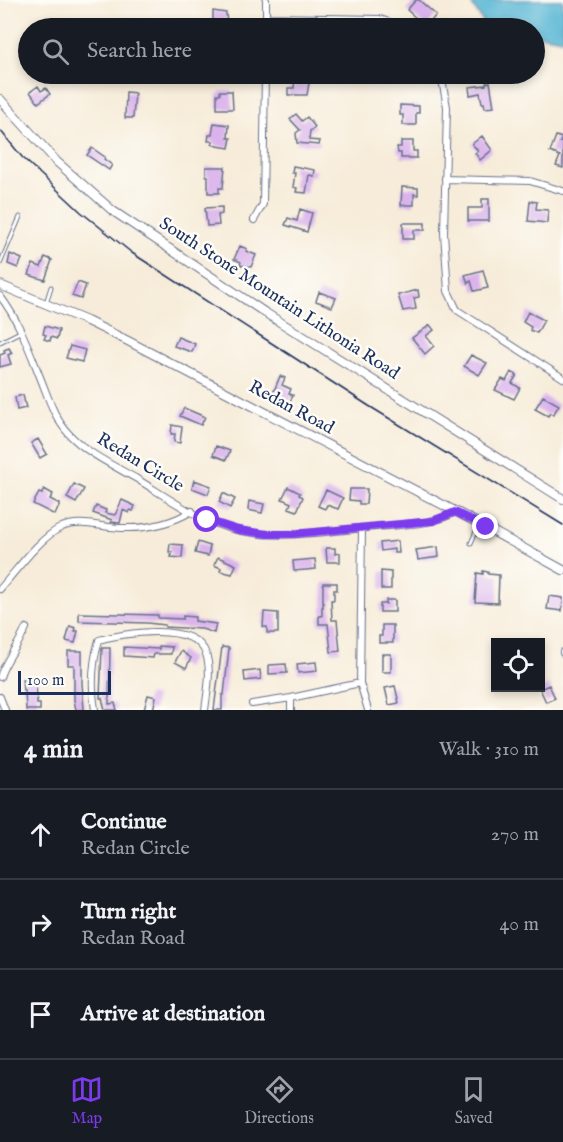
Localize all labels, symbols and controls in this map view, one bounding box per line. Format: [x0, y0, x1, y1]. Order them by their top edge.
search box [18, 18, 545, 84]
icon: search [39, 35, 72, 68]
text: Search here [87, 37, 192, 65]
street label: South Stone Mountain Lithonia Road [155, 213, 404, 386]
street label: Redan Road [244, 376, 338, 440]
street label: Redan Circle [92, 428, 188, 498]
route start [193, 506, 219, 532]
route end [472, 513, 498, 539]
map controls [491, 638, 545, 692]
button: locate [491, 638, 545, 692]
scale bar [18, 668, 111, 696]
text: 100 m [27, 671, 64, 691]
text: 4 min [24, 733, 83, 766]
text: Walk · 310 m [439, 737, 539, 762]
text: Continue [81, 808, 167, 836]
icon: ahead [24, 818, 57, 851]
text: 270 m [491, 822, 539, 847]
text: Redan Circle [81, 836, 190, 861]
text: Turn right [81, 898, 176, 926]
icon: right [24, 908, 57, 941]
text: 40 m [500, 912, 539, 937]
text: Redan Road [81, 926, 185, 951]
icon: arrive [24, 998, 57, 1031]
text: Arrive at destination [81, 1000, 265, 1028]
tab: Map [70, 1073, 103, 1129]
tab: Directions [244, 1073, 314, 1129]
tab: Saved [455, 1073, 493, 1129]

